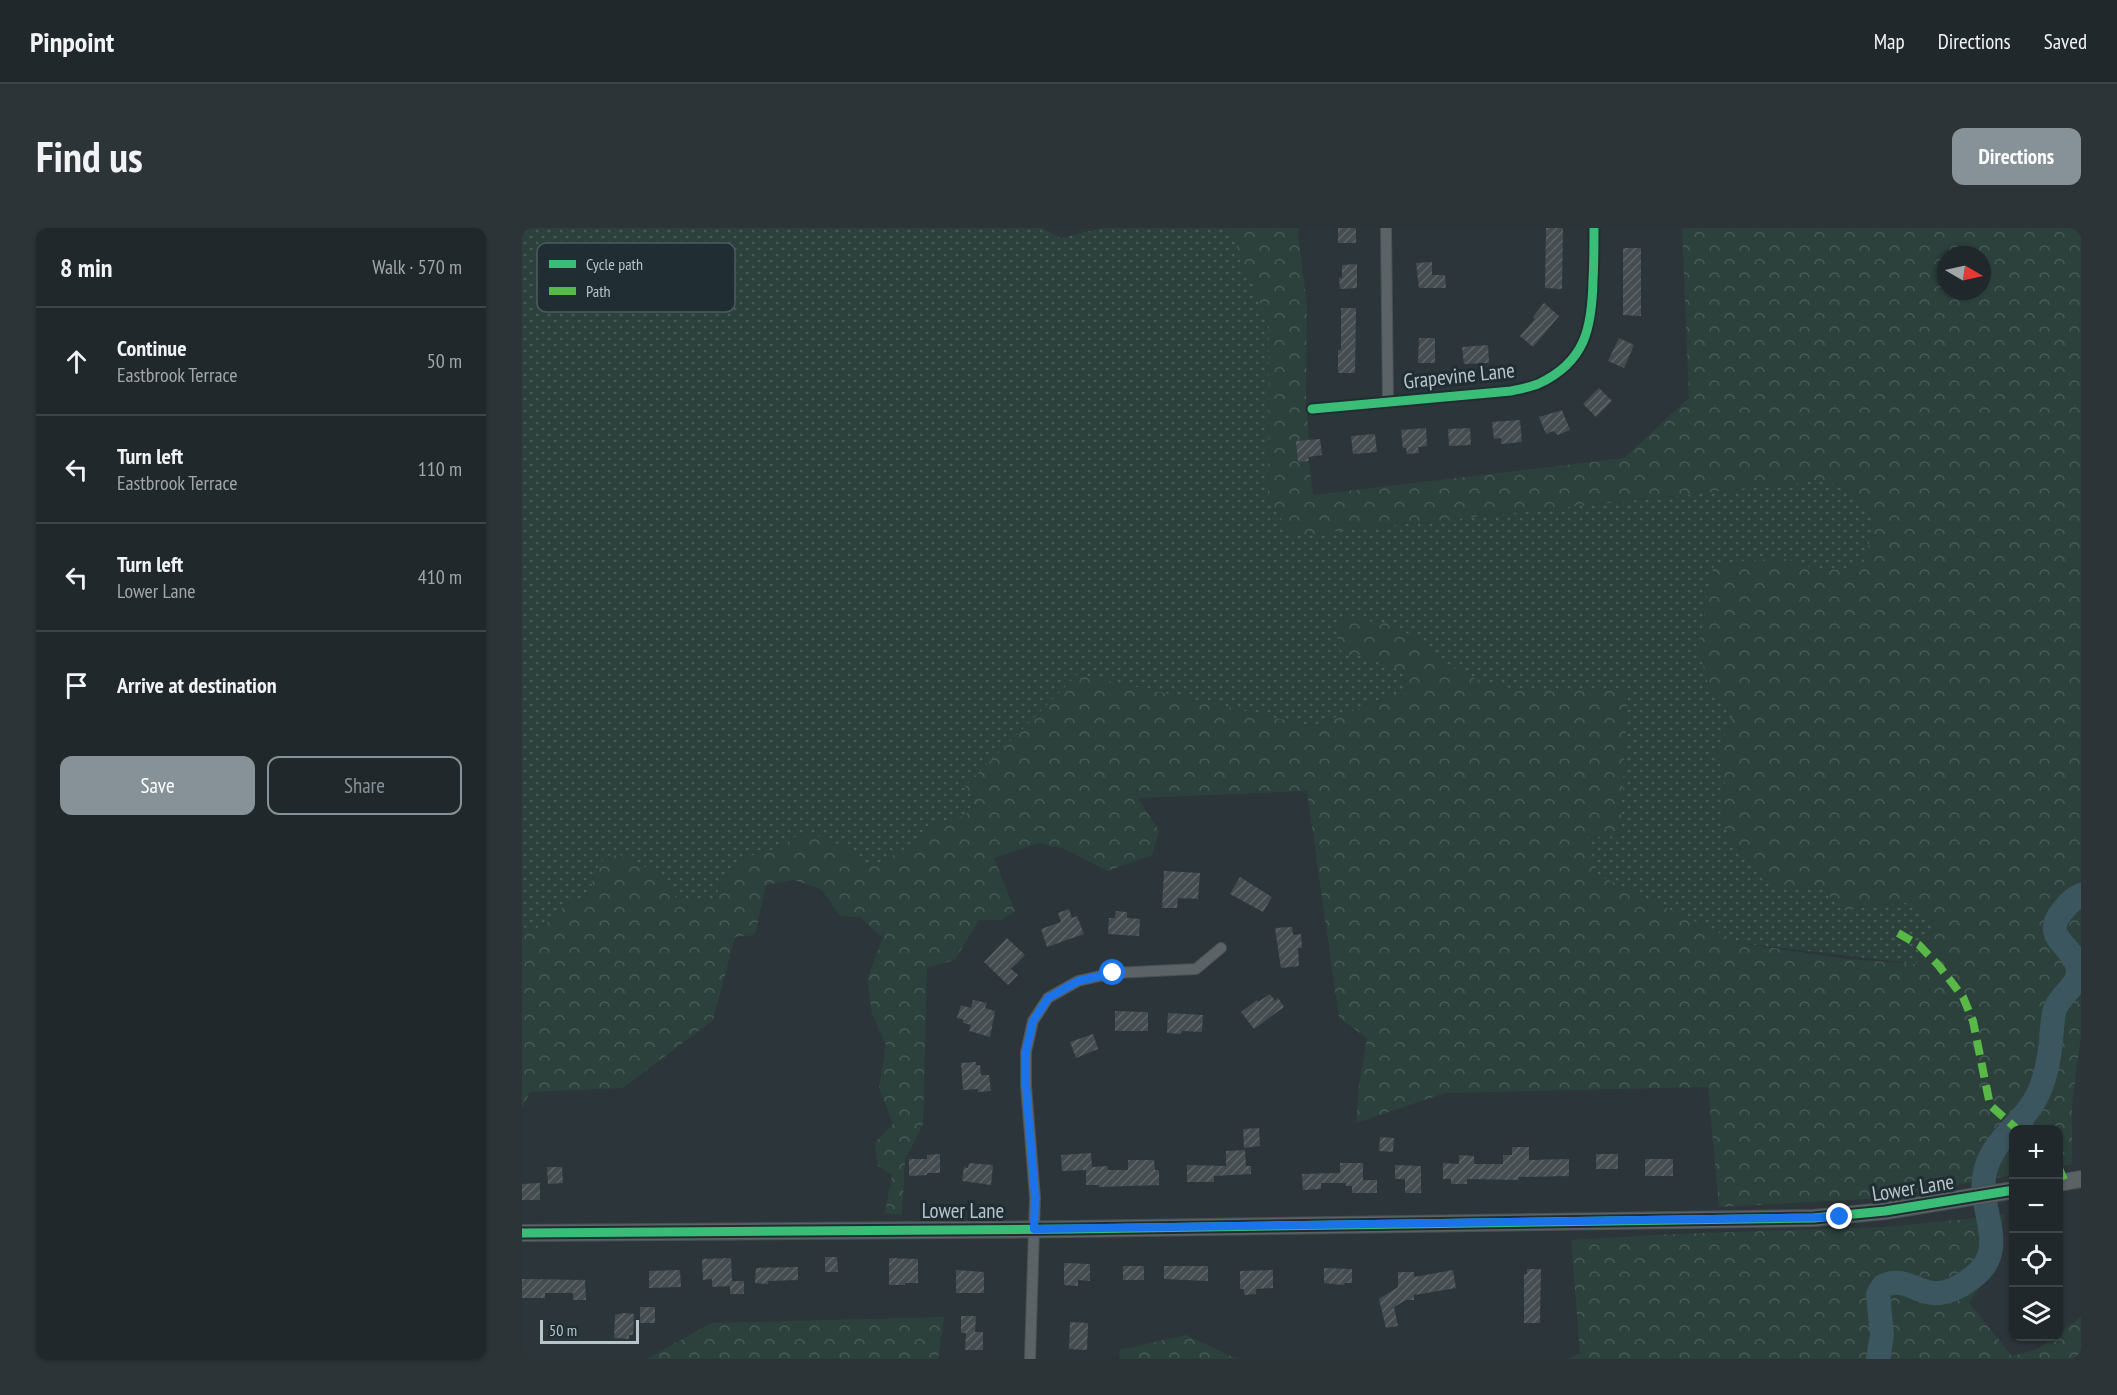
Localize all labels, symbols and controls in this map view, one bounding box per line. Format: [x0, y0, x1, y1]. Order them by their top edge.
text: Pinpoint [30, 23, 114, 60]
text: Map [1874, 28, 1905, 55]
text: Directions [1938, 28, 2011, 55]
text: Saved [2044, 28, 2087, 55]
button: Directions [1952, 128, 2081, 185]
text: Find us [36, 129, 143, 184]
legend [537, 243, 735, 312]
north arrow [1937, 246, 1991, 300]
text: 8 min [60, 251, 113, 284]
text: Walk · 570 m [372, 254, 462, 280]
text: Cycle path [586, 254, 643, 274]
text: Path [586, 281, 611, 301]
text: Continue [117, 334, 187, 362]
icon: ahead [60, 345, 93, 378]
text: 50 m [427, 348, 462, 374]
street label: Grapevine Lane [1402, 356, 1516, 395]
text: Eastbrook Terrace [117, 362, 237, 388]
text: Turn left [117, 442, 183, 470]
icon: left [60, 453, 93, 486]
text: 110 m [418, 456, 462, 482]
text: Eastbrook Terrace [117, 470, 237, 496]
text: Turn left [117, 550, 183, 578]
icon: left [60, 561, 93, 594]
text: 410 m [418, 564, 462, 590]
text: Lower Lane [117, 578, 196, 604]
icon: arrive [60, 669, 93, 702]
text: Arrive at destination [117, 671, 277, 699]
button: Save [60, 756, 255, 815]
button: Share [267, 756, 462, 815]
route start [1099, 959, 1125, 985]
map controls [2009, 1125, 2063, 1341]
button: + [2009, 1125, 2063, 1179]
street label: Lower Lane [1870, 1168, 1956, 1207]
button: − [2009, 1179, 2063, 1233]
street label: Lower Lane [922, 1197, 1004, 1224]
route end [1826, 1203, 1852, 1229]
button: locate [2009, 1233, 2063, 1287]
button: layers [2009, 1287, 2063, 1341]
scale bar [540, 1317, 639, 1344]
text: 50 m [549, 1320, 577, 1340]

